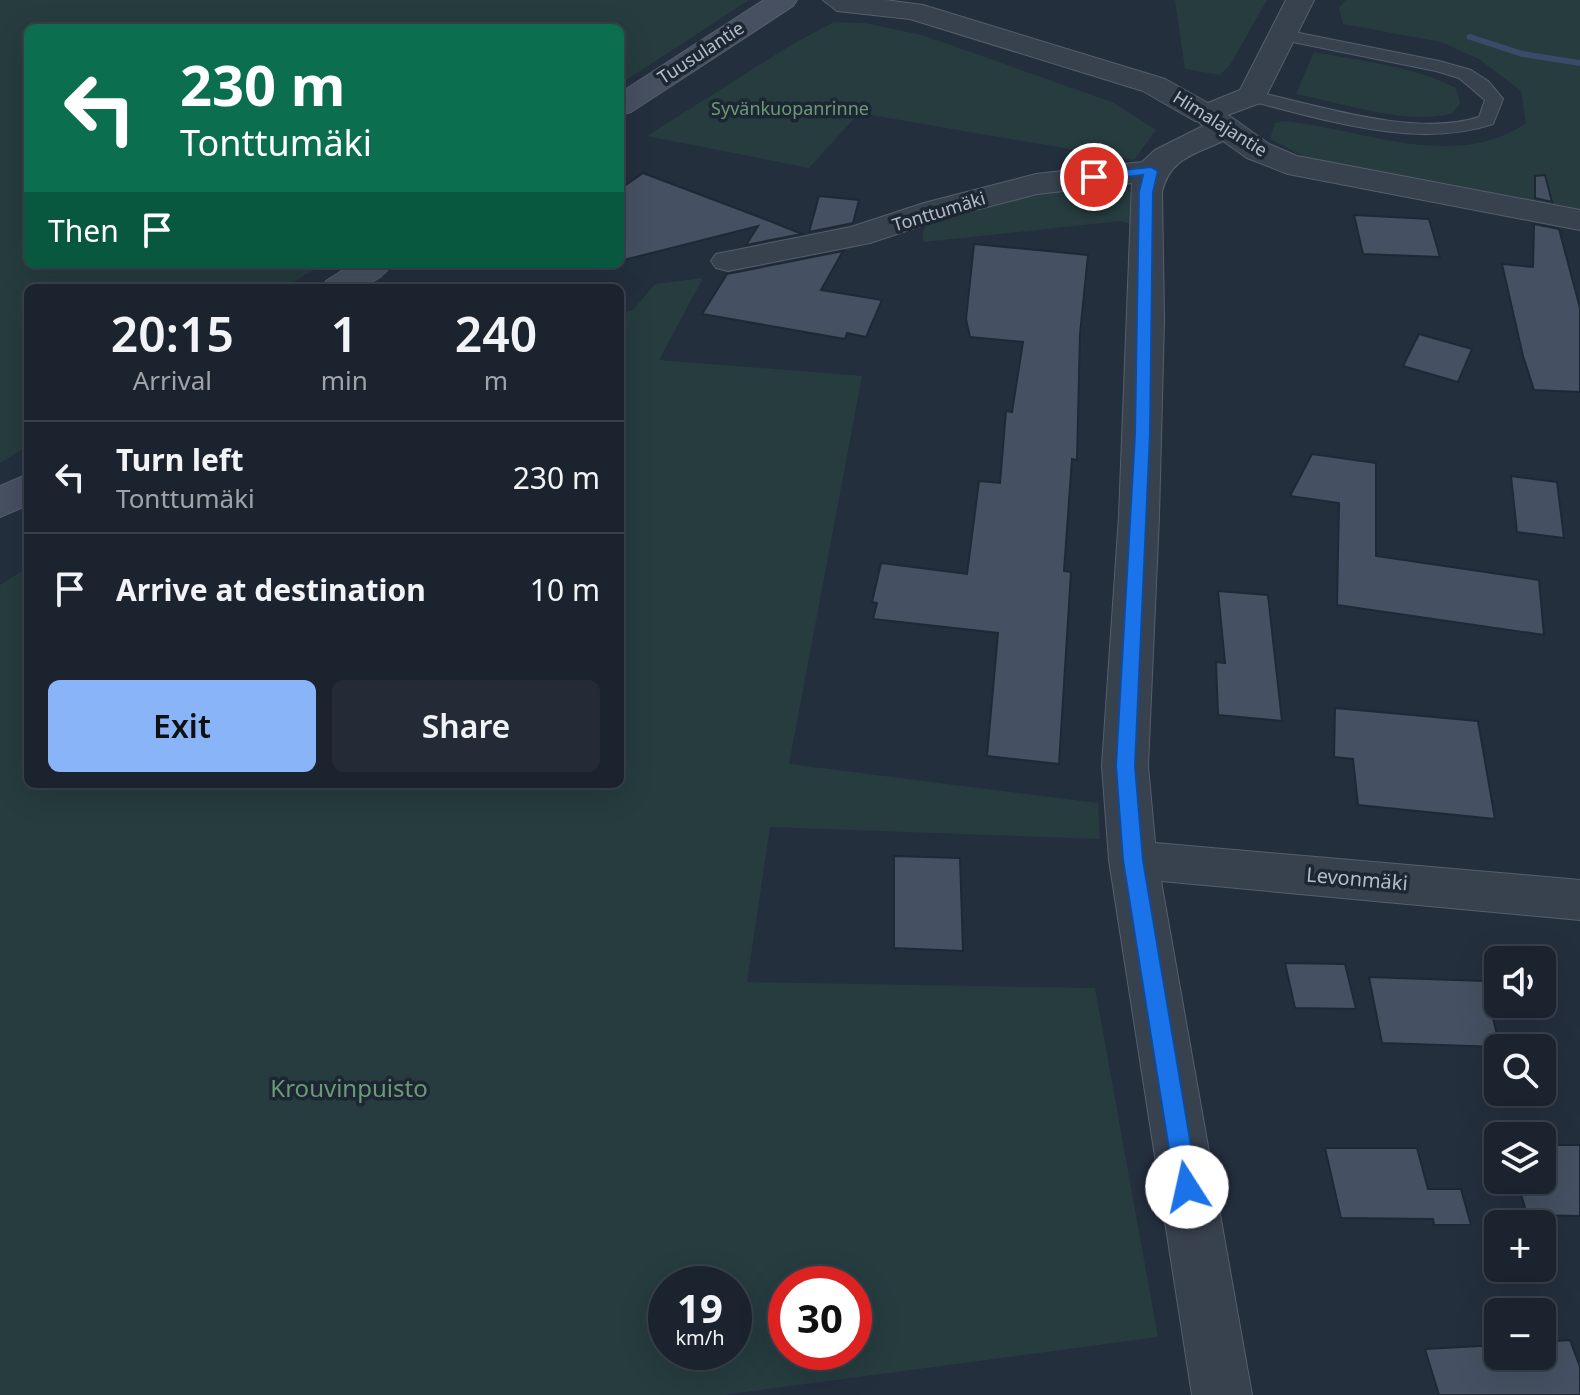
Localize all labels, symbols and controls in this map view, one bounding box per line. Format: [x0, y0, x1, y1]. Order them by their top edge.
street label: Tuusulantie [653, 15, 748, 89]
text: 230 m [180, 46, 345, 122]
icon: left [48, 56, 152, 160]
street label: Himalajantie [1169, 85, 1272, 162]
park label: Syvänkuopanrinne [711, 96, 869, 120]
text: Tonttumäki [180, 118, 372, 167]
pin [1060, 143, 1128, 211]
icon: arrive [1072, 155, 1116, 199]
street label: Tonttumäki [889, 186, 988, 237]
icon: arrive [135, 208, 179, 252]
text: Then [48, 210, 119, 251]
text: 20:15 [111, 301, 234, 366]
text: 1 [331, 301, 358, 366]
text: 240 [455, 301, 537, 366]
text: Arrival [133, 362, 212, 398]
text: min [321, 362, 368, 398]
text: m [484, 362, 508, 398]
text: Turn left [116, 439, 244, 480]
icon: left [48, 455, 92, 499]
text: 230 m [513, 457, 600, 498]
text: Tonttumäki [116, 480, 255, 516]
icon: arrive [48, 567, 92, 611]
text: Arrive at destination [116, 569, 426, 610]
text: 10 m [530, 569, 600, 610]
button: Exit [48, 680, 316, 772]
button: Share [332, 680, 600, 772]
street label: Levonmäki [1305, 861, 1409, 896]
map controls [1484, 946, 1556, 1370]
button: sound [1484, 946, 1556, 1018]
button: search [1484, 1034, 1556, 1106]
park label: Krouvinpuisto [270, 1071, 428, 1104]
button: layers [1484, 1122, 1556, 1194]
position arrow [1145, 1145, 1229, 1229]
button: + [1484, 1210, 1556, 1282]
speed limit sign: 30 [768, 1266, 872, 1370]
text: 19 [677, 1280, 723, 1335]
button: − [1484, 1298, 1556, 1370]
text: km/h [675, 1324, 725, 1351]

